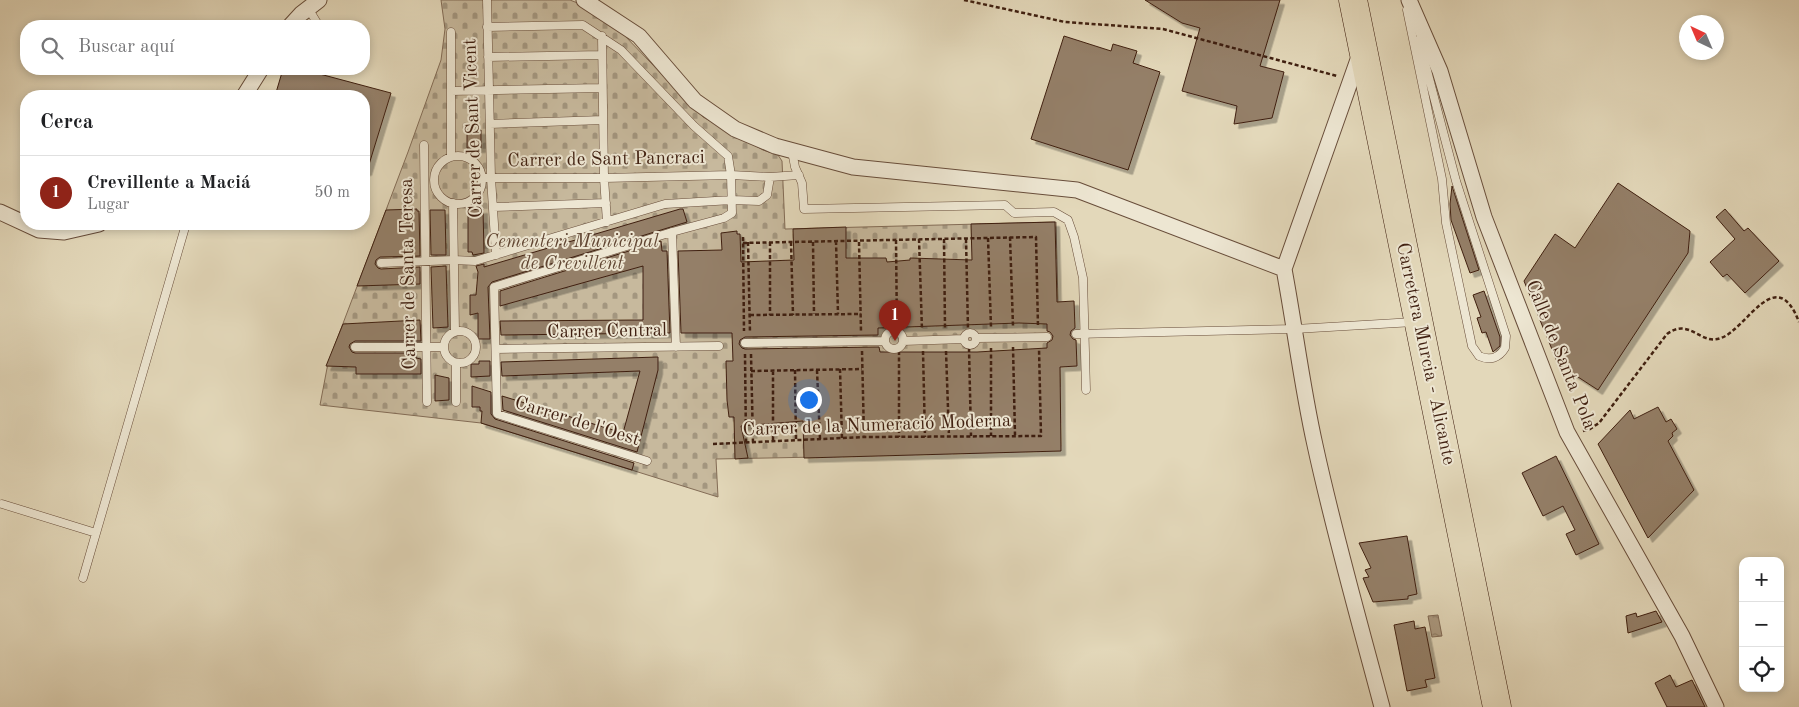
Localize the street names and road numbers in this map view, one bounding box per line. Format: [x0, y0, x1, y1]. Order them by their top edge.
street label: Carrer de Sant Vicent [461, 38, 487, 218]
street label: Carrer de Sant Pancraci [507, 149, 705, 171]
street label: Carrer de Santa Teresa [398, 177, 420, 370]
street label: Carretera Murcia - Alicante [1392, 241, 1458, 467]
street label: Calle de Santa Pola [1521, 278, 1599, 433]
street label: Carrer Central [547, 321, 667, 343]
street label: Carrer de l'Oest [512, 394, 642, 450]
street label: Carrer de la Numeració Moderna [742, 412, 1012, 440]

